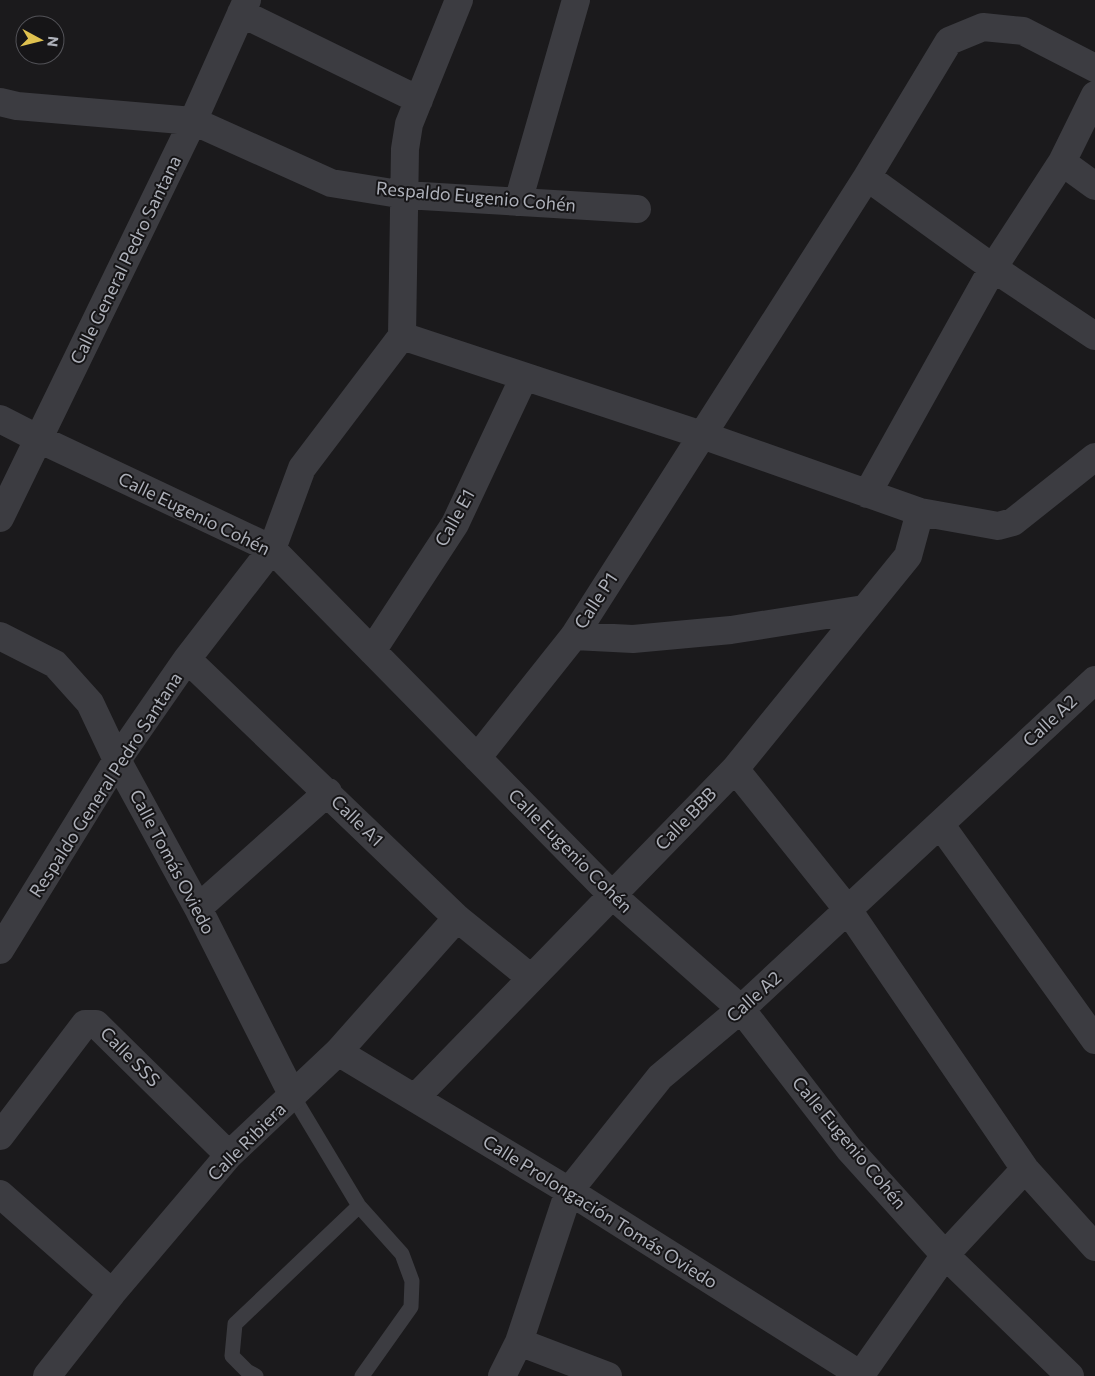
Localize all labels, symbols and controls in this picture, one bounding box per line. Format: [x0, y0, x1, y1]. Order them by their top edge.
north arrow [15, 15, 65, 65]
text: N [44, 35, 62, 48]
street label: Calle General Pedro Santana [65, 152, 185, 368]
street label: Respaldo Eugenio Cohén [375, 176, 577, 216]
street label: Calle Eugenio Cohén [115, 467, 274, 559]
street label: Calle E1 [429, 485, 479, 550]
street label: Calle P1 [569, 568, 621, 633]
street label: Respaldo General Pedro Santana [24, 668, 186, 901]
street label: Calle A2 [1018, 690, 1081, 751]
street label: Calle BBB [650, 782, 721, 854]
street label: Calle Eugenio Cohén [504, 784, 637, 917]
street label: Calle Tomás Oviedo [125, 785, 220, 938]
street label: Calle A1 [327, 790, 388, 850]
street label: Calle A2 [721, 966, 785, 1027]
street label: Calle SSS [96, 1022, 165, 1091]
street label: Calle Eugenio Cohén [788, 1072, 912, 1213]
street label: Calle Ribiera [203, 1098, 290, 1185]
street label: Calle Prolongación Tomás Oviedo [479, 1130, 722, 1293]

